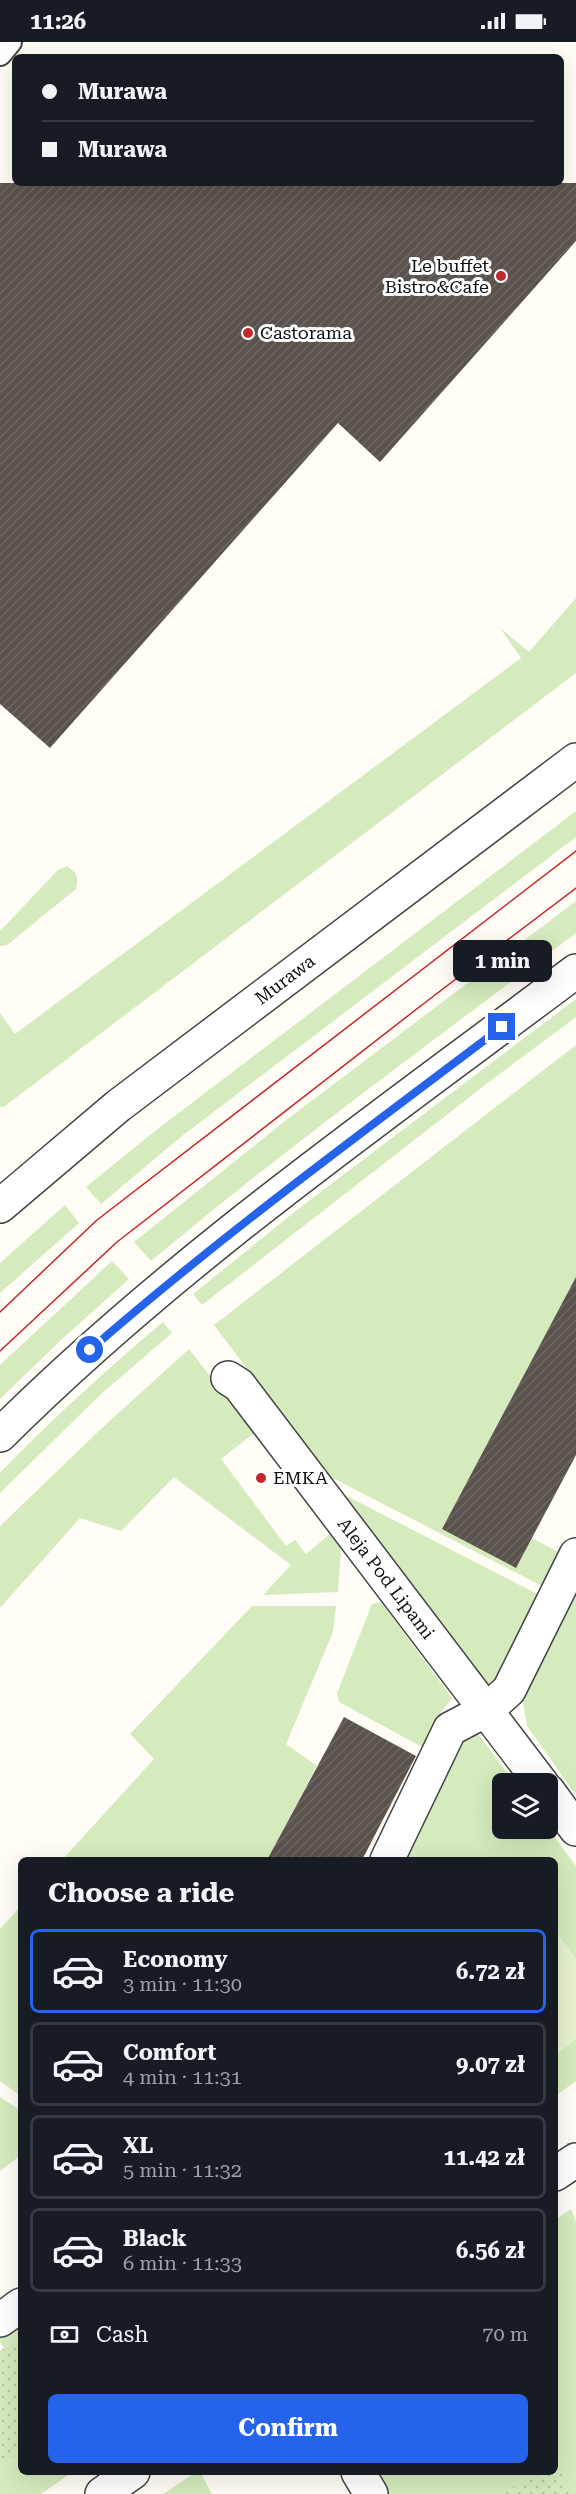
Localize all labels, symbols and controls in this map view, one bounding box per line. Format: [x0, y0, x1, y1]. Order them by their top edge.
text: 11:26 [30, 9, 86, 34]
text: Murawa [78, 79, 167, 104]
text: Murawa [78, 137, 167, 162]
place label: Le buffet Bistro&Cafe [385, 255, 489, 297]
marker: Le buffet Bistro&Cafe [494, 269, 508, 283]
place label: Castorama [260, 322, 352, 343]
marker: Castorama [241, 326, 255, 340]
callout: 1 min [452, 940, 552, 982]
text: 1 min [475, 949, 530, 973]
street label: Murawa [251, 950, 319, 1009]
route end [488, 1013, 515, 1040]
route start [76, 1336, 103, 1363]
place label: EMKA [273, 1467, 328, 1488]
marker: EMKA [254, 1471, 268, 1485]
street label: Aleja Pod Lipami [334, 1513, 439, 1643]
map controls [492, 1773, 558, 1839]
button: layers [492, 1773, 558, 1839]
text: Choose a ride [48, 1877, 234, 1909]
icon: car [51, 1944, 105, 1998]
text: Economy [123, 1947, 227, 1972]
text: 6.72 zł [456, 1959, 525, 1984]
text: 3 min · 11:30 [123, 1972, 242, 1996]
icon: car [51, 2037, 105, 2091]
text: Comfort [123, 2040, 216, 2065]
text: 9.07 zł [456, 2052, 525, 2077]
text: 4 min · 11:31 [123, 2065, 242, 2089]
icon: car [51, 2130, 105, 2184]
text: XL [123, 2133, 153, 2158]
text: 11.42 zł [444, 2145, 525, 2170]
text: 5 min · 11:32 [123, 2158, 242, 2182]
icon: car [51, 2223, 105, 2277]
text: Black [123, 2226, 187, 2251]
text: 6.56 zł [456, 2238, 525, 2263]
text: 6 min · 11:33 [123, 2251, 242, 2275]
icon: cash [48, 2318, 81, 2351]
text: Cash [96, 2322, 148, 2347]
text: 70 m [482, 2322, 528, 2346]
button: Confirm [48, 2394, 528, 2463]

